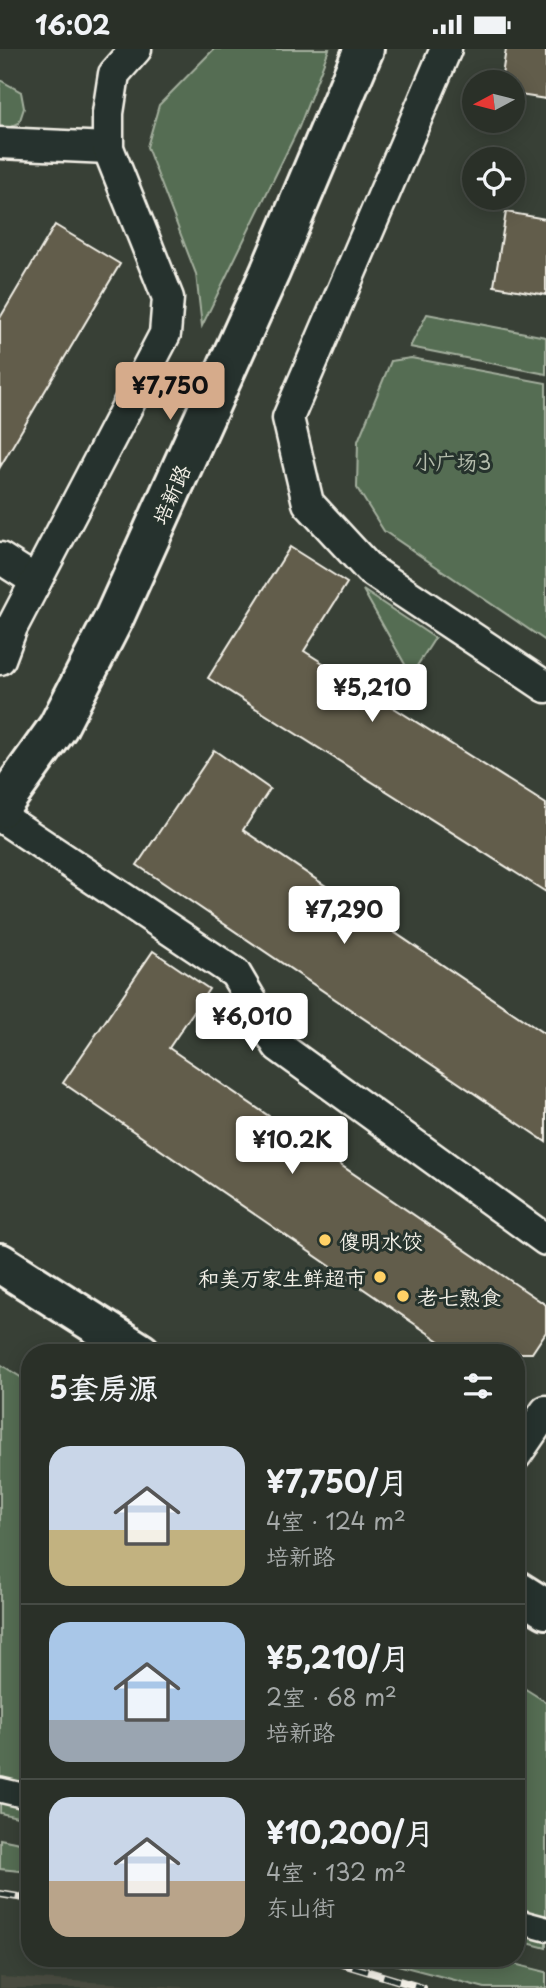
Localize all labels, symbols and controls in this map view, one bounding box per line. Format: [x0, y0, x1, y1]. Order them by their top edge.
text: 16:02 [35, 5, 110, 44]
north arrow [462, 70, 525, 133]
map controls [462, 70, 525, 210]
button: locate [462, 147, 525, 210]
pin: ¥7,750 [113, 363, 227, 422]
text: ¥7,750 [132, 367, 208, 402]
park label: 小广场3 [415, 445, 491, 477]
street label: 培新路 [143, 459, 197, 529]
pin: ¥5,210 [315, 665, 429, 724]
text: ¥5,210 [333, 669, 411, 704]
pin: ¥7,290 [287, 887, 401, 946]
text: ¥7,290 [305, 891, 383, 926]
pin: ¥6,010 [195, 993, 309, 1053]
text: ¥6,010 [212, 998, 292, 1033]
pin: ¥10.2K [235, 1117, 349, 1176]
text: ¥10.2K [252, 1121, 332, 1156]
place label: 傻明水饺 [339, 1224, 423, 1256]
marker: 傻明水饺 [317, 1232, 333, 1248]
place label: 和美万家生鲜超市 [198, 1261, 366, 1293]
marker: 和美万家生鲜超市 [372, 1269, 388, 1285]
place label: 老七熟食 [417, 1280, 501, 1312]
marker: 老七熟食 [395, 1288, 411, 1304]
text: 5套房源 [49, 1364, 158, 1409]
icon: filters [459, 1367, 497, 1405]
text: ¥7,750/月 [266, 1458, 408, 1503]
icon: home [105, 1474, 189, 1558]
text: 4室 · 124 m² [266, 1503, 406, 1538]
text: 培新路 [266, 1538, 335, 1573]
text: ¥5,210/月 [266, 1634, 410, 1679]
icon: home [105, 1650, 189, 1734]
text: 2室 · 68 m² [266, 1679, 397, 1714]
text: 培新路 [266, 1714, 335, 1749]
text: ¥10,200/月 [266, 1809, 434, 1854]
icon: home [105, 1825, 189, 1909]
text: 4室 · 132 m² [266, 1854, 406, 1889]
text: 东山街 [266, 1889, 335, 1924]

